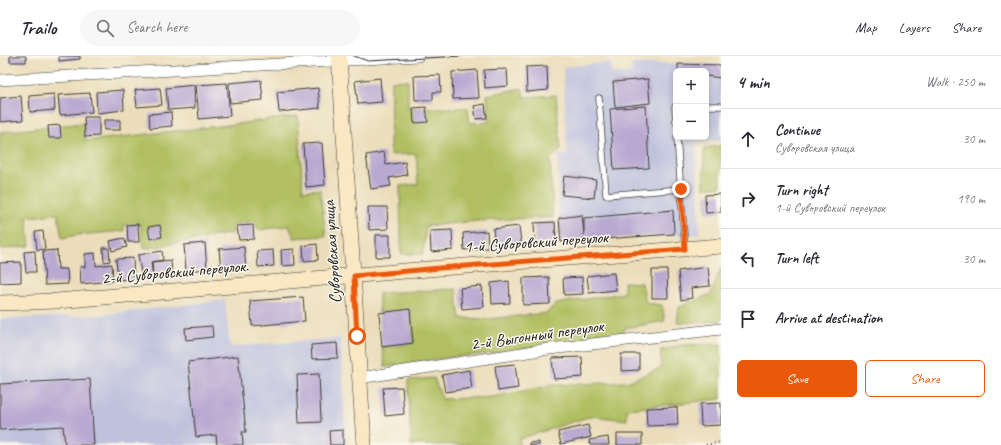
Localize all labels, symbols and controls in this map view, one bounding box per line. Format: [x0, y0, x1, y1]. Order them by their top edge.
search box [80, 10, 360, 46]
text: Trailo [20, 16, 56, 40]
icon: search [94, 17, 116, 39]
text: Search here [126, 18, 188, 37]
text: Map [855, 19, 877, 36]
text: Layers [899, 19, 930, 36]
text: Share [952, 19, 981, 36]
map controls [673, 68, 709, 140]
button: + [673, 68, 709, 104]
text: 4 min [737, 72, 770, 93]
text: Walk · 250 m [926, 74, 985, 90]
button: − [673, 104, 709, 140]
text: Continue [775, 121, 820, 140]
icon: ahead [737, 128, 759, 150]
text: 30 m [963, 131, 985, 147]
text: Суворовская улица [775, 140, 854, 156]
route end [672, 180, 690, 198]
text: Turn right [775, 181, 828, 200]
icon: right [737, 188, 759, 210]
text: 190 m [957, 191, 985, 207]
street label: Суворовская улица [318, 199, 346, 304]
text: 1-й Суворовский переулок [775, 200, 885, 216]
street label: 1-й Суворовский переулок [463, 226, 610, 257]
icon: left [737, 248, 759, 270]
text: Turn left [775, 249, 818, 268]
text: 30 m [963, 251, 985, 267]
street label: 2-й Суворовский переулок. [101, 255, 250, 289]
icon: arrive [737, 308, 759, 330]
text: Arrive at destination [775, 309, 882, 328]
street label: 2-й Выгонный переулок [469, 315, 606, 355]
route start [348, 327, 366, 345]
button: Save [737, 360, 857, 397]
button: Share [865, 360, 985, 397]

